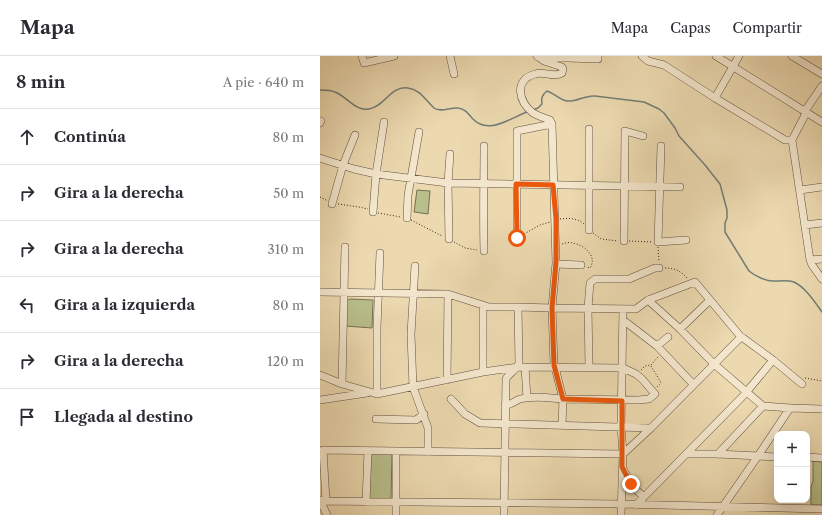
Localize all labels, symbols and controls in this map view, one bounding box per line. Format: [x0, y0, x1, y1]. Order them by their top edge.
text: Mapa [20, 16, 75, 39]
text: Mapa [611, 19, 648, 37]
text: Capas [670, 19, 711, 37]
text: Compartir [733, 19, 802, 37]
text: 8 min [16, 72, 65, 92]
text: A pie · 640 m [223, 74, 304, 90]
icon: ahead [16, 126, 38, 148]
text: Continúa [54, 127, 126, 146]
text: 80 m [272, 129, 304, 145]
icon: right [16, 182, 38, 204]
text: Gira a la derecha [54, 183, 184, 202]
text: 50 m [273, 185, 304, 201]
route start [508, 229, 526, 247]
icon: right [16, 238, 38, 260]
text: Gira a la derecha [54, 239, 184, 258]
text: 310 m [268, 241, 304, 257]
icon: left [16, 294, 38, 316]
text: Gira a la izquierda [54, 295, 195, 314]
text: 80 m [272, 297, 304, 313]
icon: right [16, 350, 38, 372]
text: Gira a la derecha [54, 351, 184, 370]
text: 120 m [267, 353, 304, 369]
icon: arrive [16, 406, 38, 428]
text: Llegada al destino [54, 407, 193, 426]
map controls [774, 431, 810, 503]
button: + [774, 431, 810, 467]
button: − [774, 467, 810, 503]
route end [622, 475, 640, 493]

